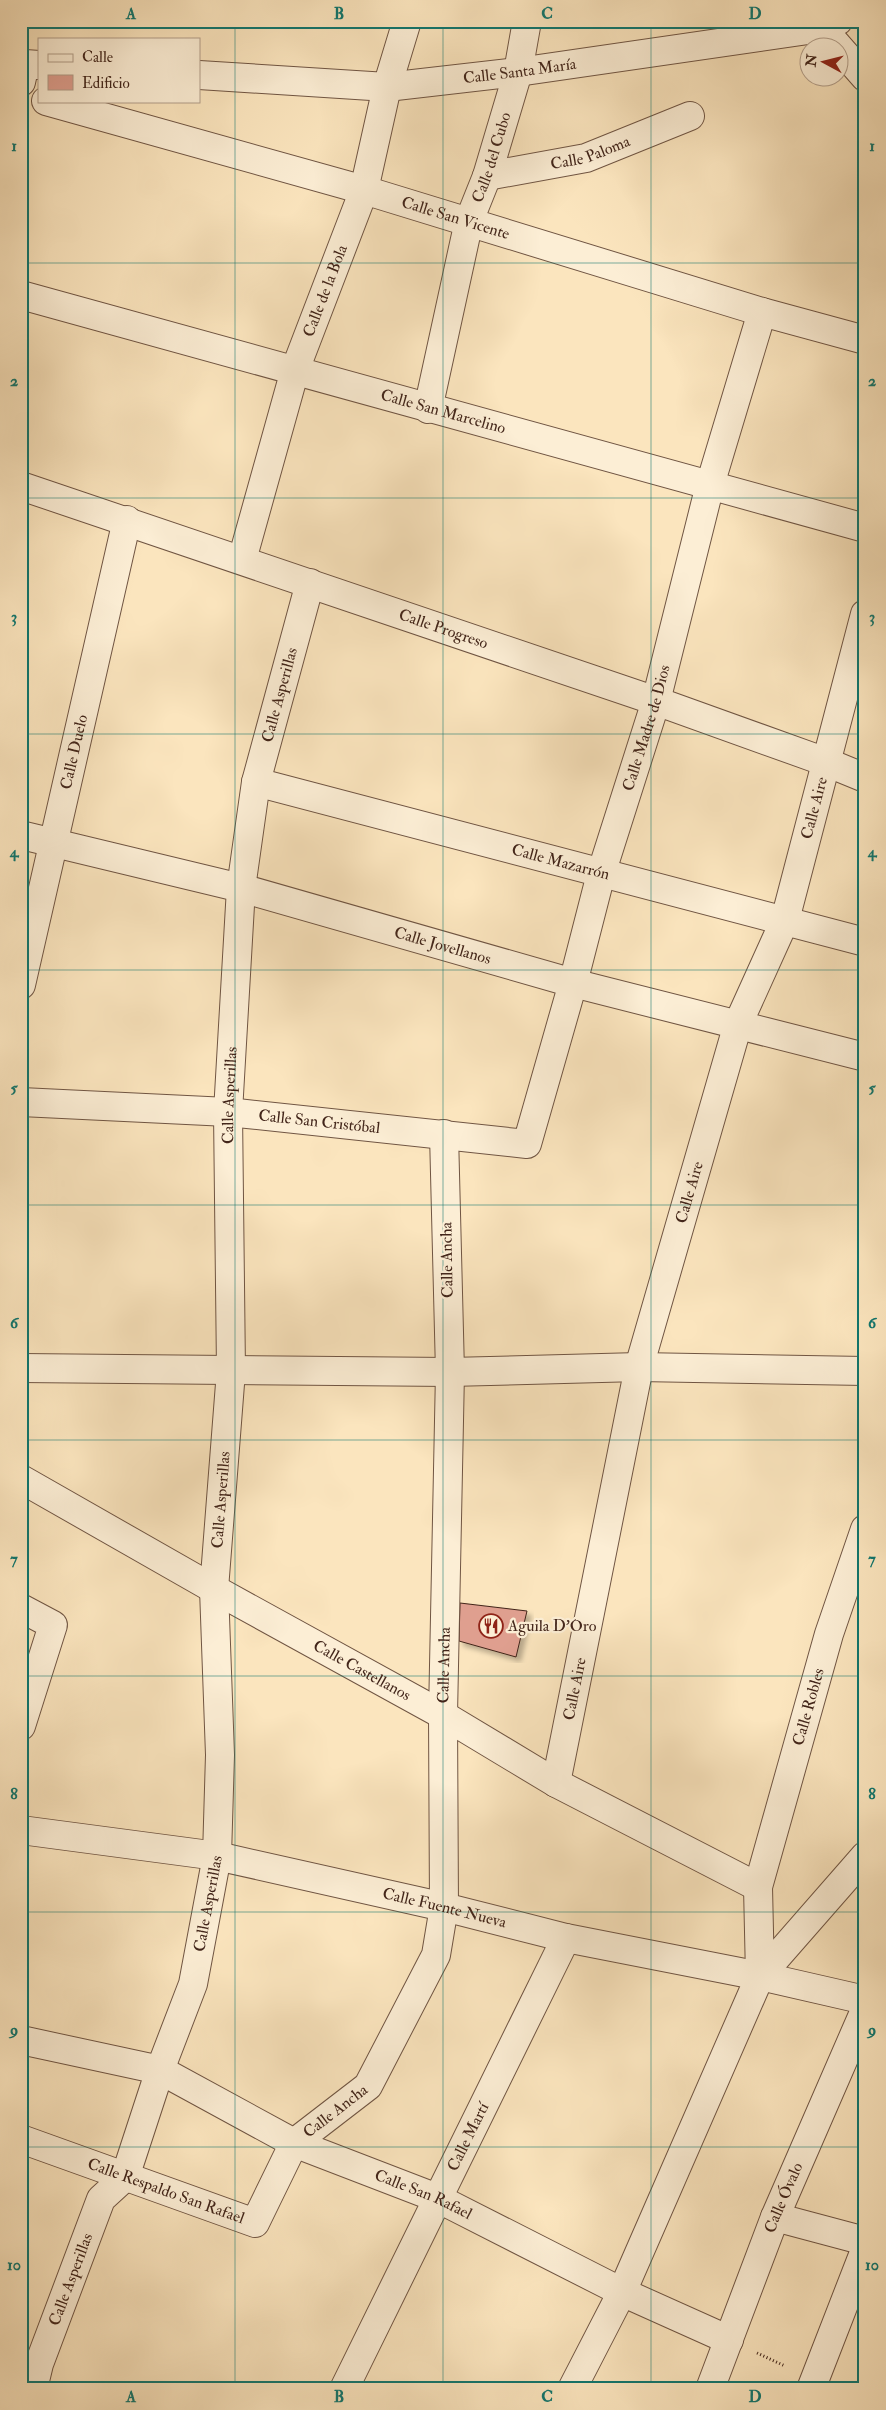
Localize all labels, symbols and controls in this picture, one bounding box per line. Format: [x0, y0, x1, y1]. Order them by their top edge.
text: A [125, 4, 137, 24]
text: B [334, 4, 344, 24]
text: C [541, 4, 553, 24]
text: D [748, 4, 762, 24]
legend [38, 38, 200, 102]
north arrow [798, 38, 848, 88]
text: Calle [82, 48, 113, 67]
text: N [802, 53, 821, 69]
street label: Calle Santa María [462, 54, 578, 88]
text: Edificio [82, 74, 130, 93]
street label: Calle del Cubo [467, 110, 516, 206]
street label: Calle Paloma [549, 131, 633, 174]
text: 1 [11, 136, 17, 156]
text: 1 [869, 136, 875, 156]
street label: Calle San Vicente [399, 192, 512, 244]
street label: Calle de la Bola [299, 241, 352, 340]
text: 2 [10, 371, 18, 391]
text: 2 [868, 371, 876, 391]
street label: Calle San Marcelino [378, 385, 508, 438]
street label: Calle Progreso [396, 605, 491, 654]
text: 3 [11, 607, 17, 627]
text: 3 [869, 607, 875, 627]
street label: Calle Asperillas [257, 645, 302, 744]
street label: Calle Madre de Dios [618, 663, 675, 793]
street label: Calle Duelo [56, 712, 92, 791]
street label: Calle Aire [797, 775, 832, 841]
street label: Calle Mazarrón [509, 840, 612, 884]
text: 4 [9, 842, 20, 862]
text: 4 [867, 842, 878, 862]
street label: Calle Jovellanos [392, 922, 493, 969]
street label: Calle Asperillas [218, 1046, 242, 1144]
text: 5 [10, 1078, 18, 1098]
text: 5 [868, 1078, 876, 1098]
street label: Calle San Cristóbal [257, 1105, 381, 1138]
street label: Calle Aire [671, 1159, 708, 1226]
street label: Calle Ancha [436, 1221, 458, 1298]
text: 6 [10, 1313, 20, 1333]
text: 6 [868, 1313, 878, 1333]
street label: Calle Asperillas [207, 1451, 235, 1549]
text: 7 [10, 1549, 18, 1569]
text: 7 [868, 1549, 876, 1569]
restaurant icon: Aguila D'Oro [478, 1613, 504, 1639]
place label: Aguila D'Oro [507, 1616, 597, 1636]
street label: Calle Ancha [433, 1627, 455, 1704]
street label: Calle Castellanos [310, 1636, 414, 1705]
street label: Calle Aire [559, 1655, 591, 1722]
street label: Calle Robles [788, 1666, 829, 1748]
text: 8 [10, 1784, 18, 1804]
text: 8 [868, 1784, 876, 1804]
street label: Calle Asperillas [189, 1854, 227, 1953]
street label: Calle Fuente Nueva [381, 1883, 509, 1933]
text: 9 [8, 2020, 18, 2040]
text: 9 [866, 2020, 876, 2040]
street label: Calle Ancha [299, 2080, 372, 2142]
street label: Calle Martí [443, 2098, 494, 2174]
street label: Calle Respaldo San Rafael [85, 2154, 247, 2228]
street label: Calle Óvalo [760, 2159, 808, 2236]
street label: Calle San Rafael [372, 2165, 475, 2224]
street label: Calle Asperillas [44, 2230, 97, 2329]
text: 10 [7, 2255, 21, 2275]
text: 10 [865, 2255, 879, 2275]
text: A [125, 2387, 137, 2407]
text: B [334, 2387, 344, 2407]
text: C [541, 2387, 553, 2407]
text: D [748, 2387, 762, 2407]

